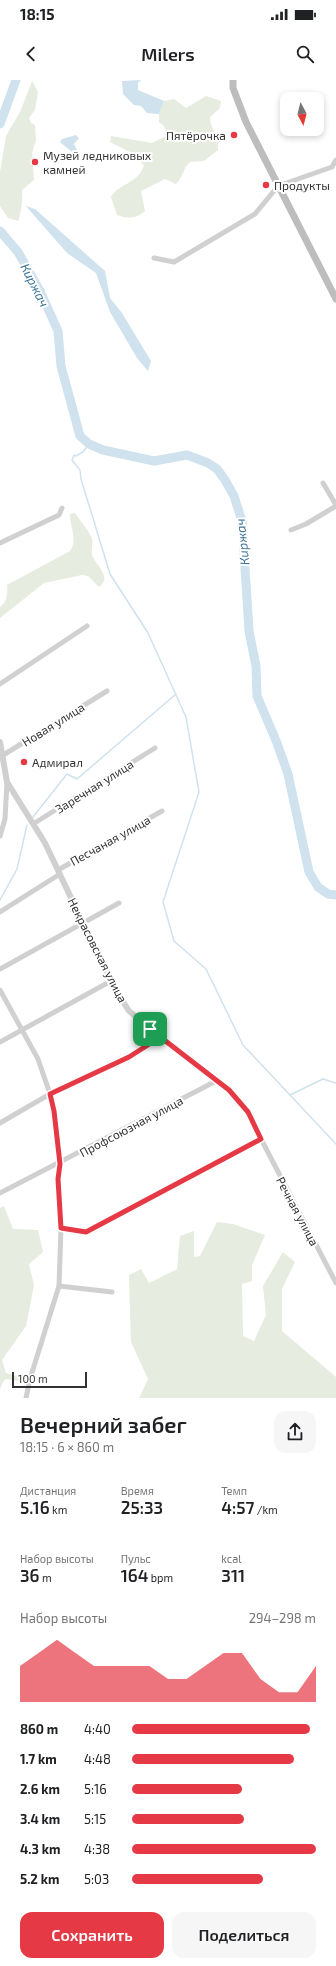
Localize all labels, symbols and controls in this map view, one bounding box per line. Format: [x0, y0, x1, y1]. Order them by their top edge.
text: 18:15 [20, 5, 54, 23]
icon: back [20, 43, 42, 65]
text: Milers [141, 43, 195, 65]
icon: search [294, 43, 316, 65]
north arrow [280, 92, 324, 136]
map controls [280, 92, 324, 136]
place label: Пятёрочка [166, 128, 226, 142]
marker: Пятёрочка [229, 130, 239, 140]
place label: Музей ледниковых камней [43, 148, 152, 176]
marker: Музей ледниковых камней [30, 157, 40, 167]
place label: Продукты [274, 178, 330, 193]
marker: Продукты [261, 180, 271, 190]
water label: Киржач [17, 260, 53, 310]
water label: Киржач [232, 518, 252, 566]
street label: Новая улица [19, 699, 87, 750]
place label: Адмирал [32, 755, 83, 769]
street label: Заречная улица [52, 756, 136, 816]
marker: Адмирал [19, 757, 29, 767]
street label: Песчаная улица [67, 812, 153, 869]
street label: Некрасовская улица [65, 895, 130, 1005]
pin [133, 1012, 167, 1046]
icon: arrive [139, 1018, 161, 1040]
street label: Профсоюзная улица [77, 1093, 186, 1160]
street label: Речная улица [273, 1174, 322, 1248]
scale bar [12, 1370, 87, 1389]
text: 100 m [18, 1372, 48, 1385]
text: Вечерний забег [20, 1411, 187, 1437]
button: share [274, 1411, 316, 1453]
text: 18:15 · 6 × 860 m [20, 1439, 114, 1455]
text: Дистанция [20, 1484, 76, 1497]
text: Время [121, 1484, 154, 1497]
text: Темп [221, 1484, 247, 1497]
text: 5.16 [20, 1497, 50, 1517]
text: 25:33 [121, 1497, 163, 1517]
text: 4:57 [221, 1497, 254, 1517]
text: km [50, 1503, 67, 1516]
text: /km [254, 1503, 278, 1516]
text: Набор высоты [20, 1552, 94, 1565]
text: Пульс [121, 1552, 151, 1565]
text: kcal [221, 1552, 241, 1565]
text: 36 [20, 1565, 39, 1585]
text: 164 [121, 1565, 148, 1585]
text: 311 [221, 1565, 245, 1585]
text: m [39, 1571, 52, 1584]
text: bpm [148, 1571, 173, 1584]
text: Набор высоты [20, 1610, 107, 1626]
text: 294–298 m [249, 1610, 316, 1626]
text: 860 m [20, 1721, 58, 1737]
text: 4:40 [84, 1721, 111, 1737]
text: 1.7 km [20, 1751, 57, 1767]
text: 4:48 [84, 1751, 111, 1767]
text: 2.6 km [20, 1781, 60, 1797]
text: 5:16 [84, 1781, 107, 1797]
text: 3.4 km [20, 1811, 60, 1827]
text: 5:15 [84, 1811, 106, 1827]
text: 4.3 km [20, 1841, 60, 1857]
text: 4:38 [84, 1841, 110, 1857]
text: 5.2 km [20, 1871, 59, 1887]
text: 5:03 [84, 1871, 109, 1887]
button: Сохранить [20, 1912, 164, 1958]
button: Поделиться [172, 1912, 316, 1958]

